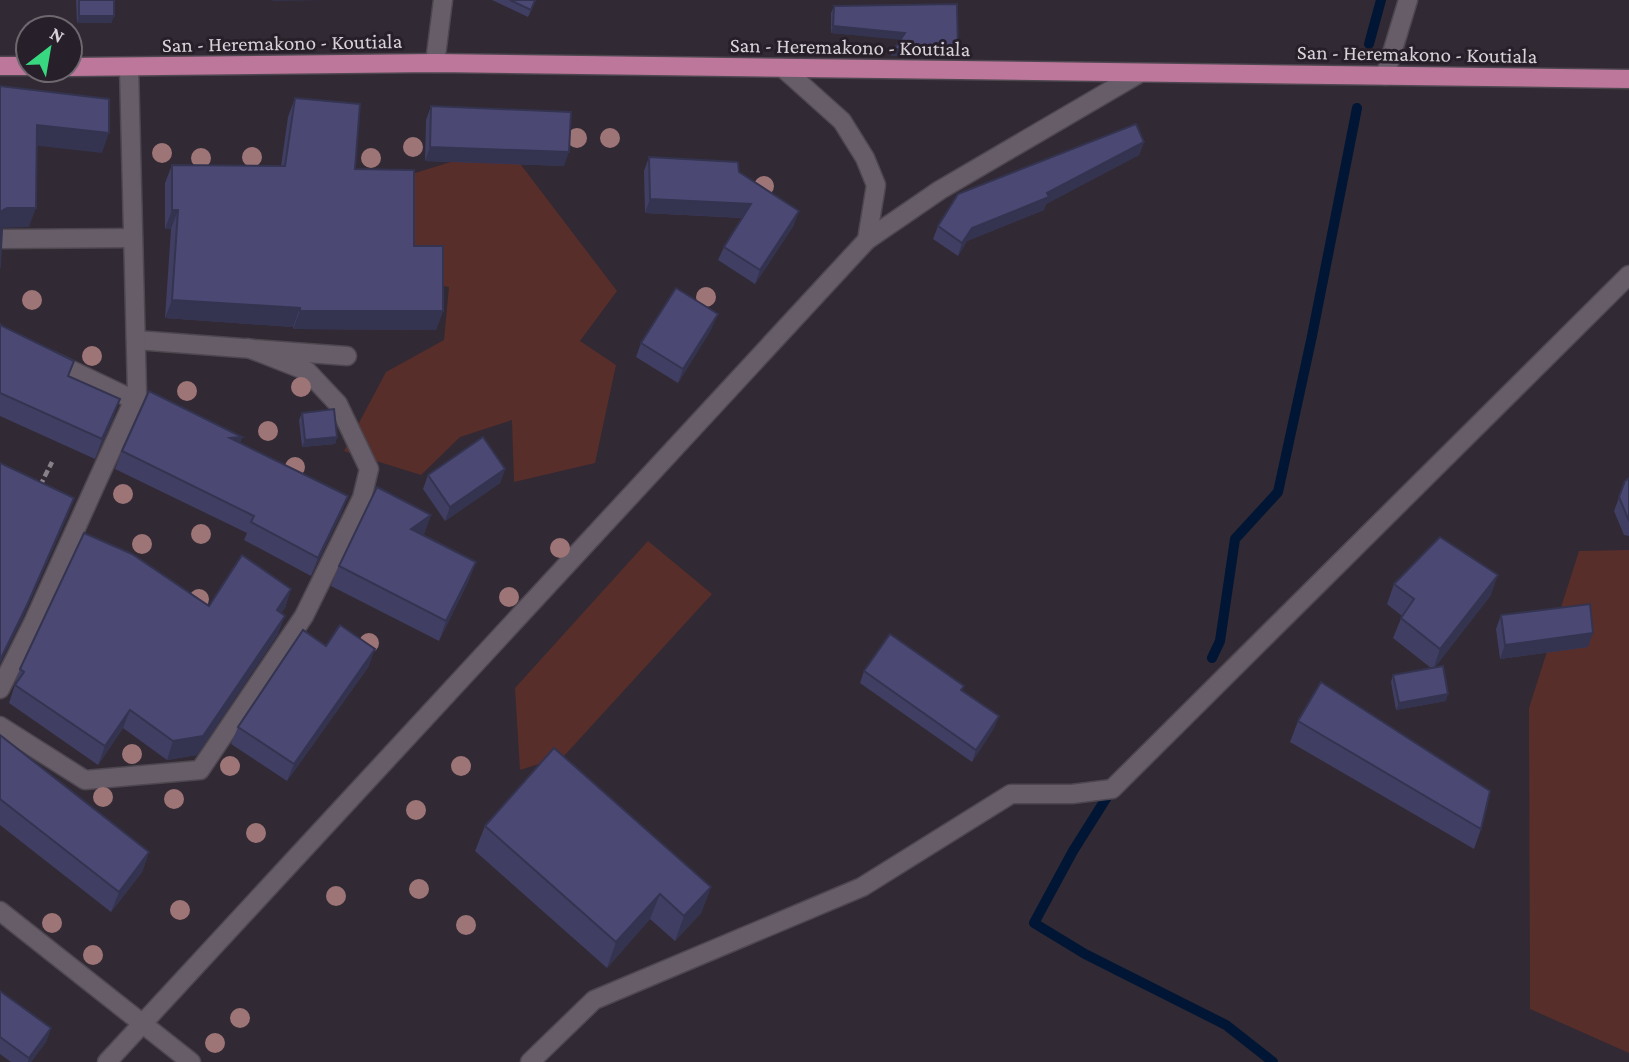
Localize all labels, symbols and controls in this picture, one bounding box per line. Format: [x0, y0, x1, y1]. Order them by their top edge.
north arrow [14, 14, 84, 84]
text: N [47, 23, 68, 47]
street label: San - Heremakono - Koutiala [162, 29, 403, 57]
street label: San - Heremakono - Koutiala [730, 33, 971, 61]
street label: San - Heremakono - Koutiala [1297, 40, 1538, 68]

